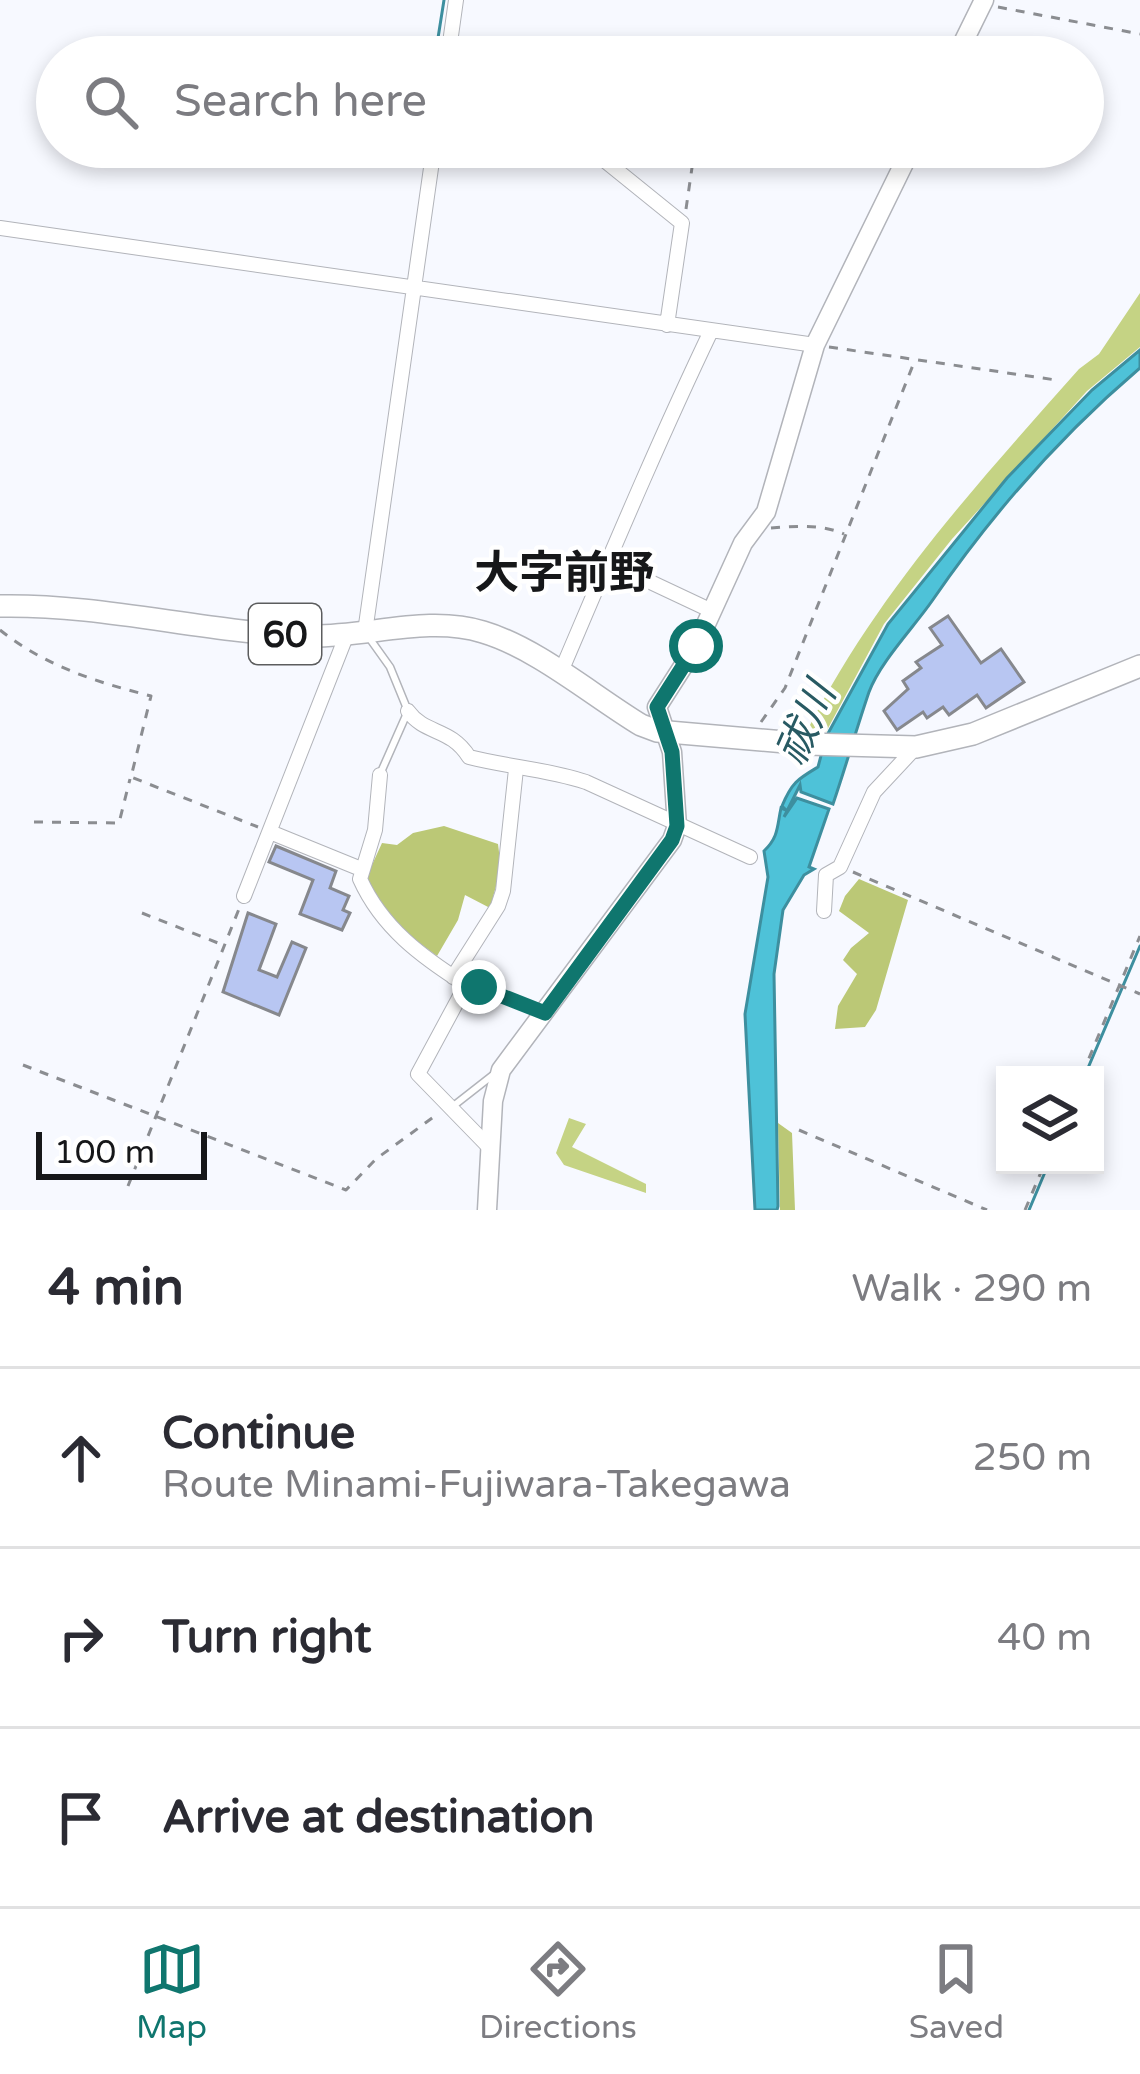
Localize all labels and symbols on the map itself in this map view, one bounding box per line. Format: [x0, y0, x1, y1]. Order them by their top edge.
district label: 大字前野 [474, 547, 654, 601]
road number: 60 [249, 604, 321, 664]
route start [669, 619, 723, 673]
water label: 祓川 [766, 671, 848, 772]
route end [452, 960, 506, 1014]
scale bar [36, 1126, 207, 1179]

